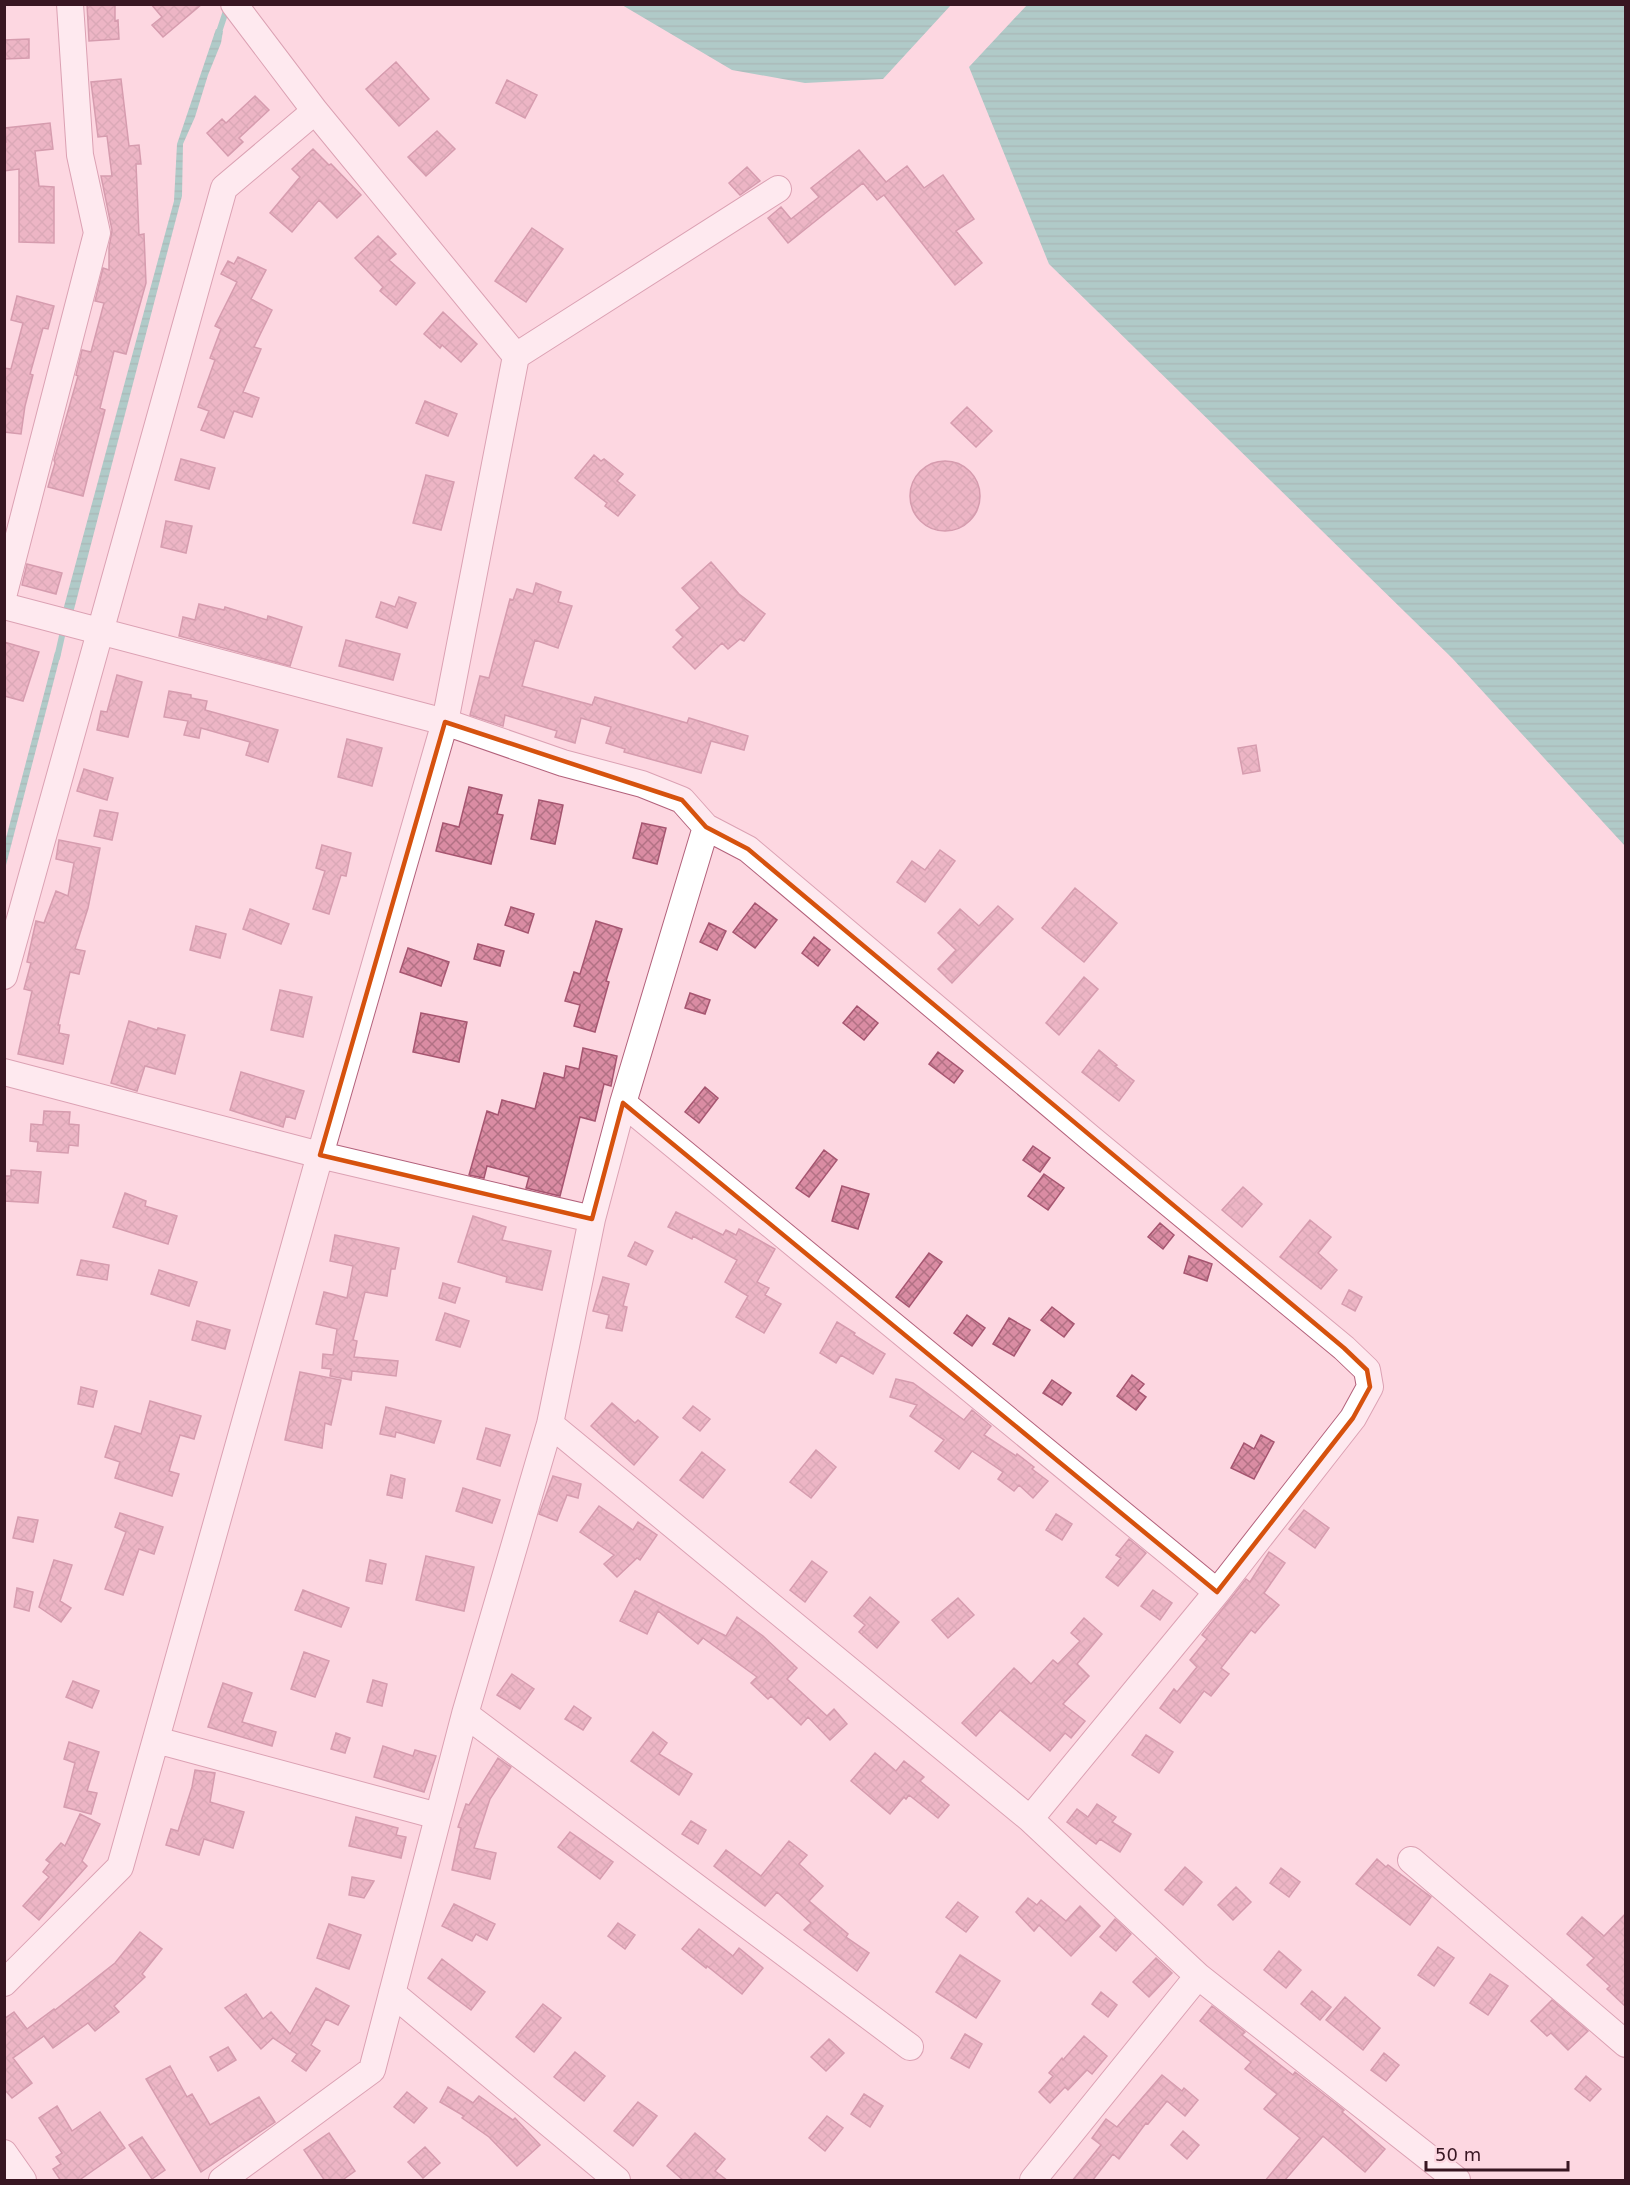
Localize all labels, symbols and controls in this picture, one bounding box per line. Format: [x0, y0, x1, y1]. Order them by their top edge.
scale bar [1426, 2134, 1568, 2172]
text: 50 m [1435, 2144, 1481, 2165]

